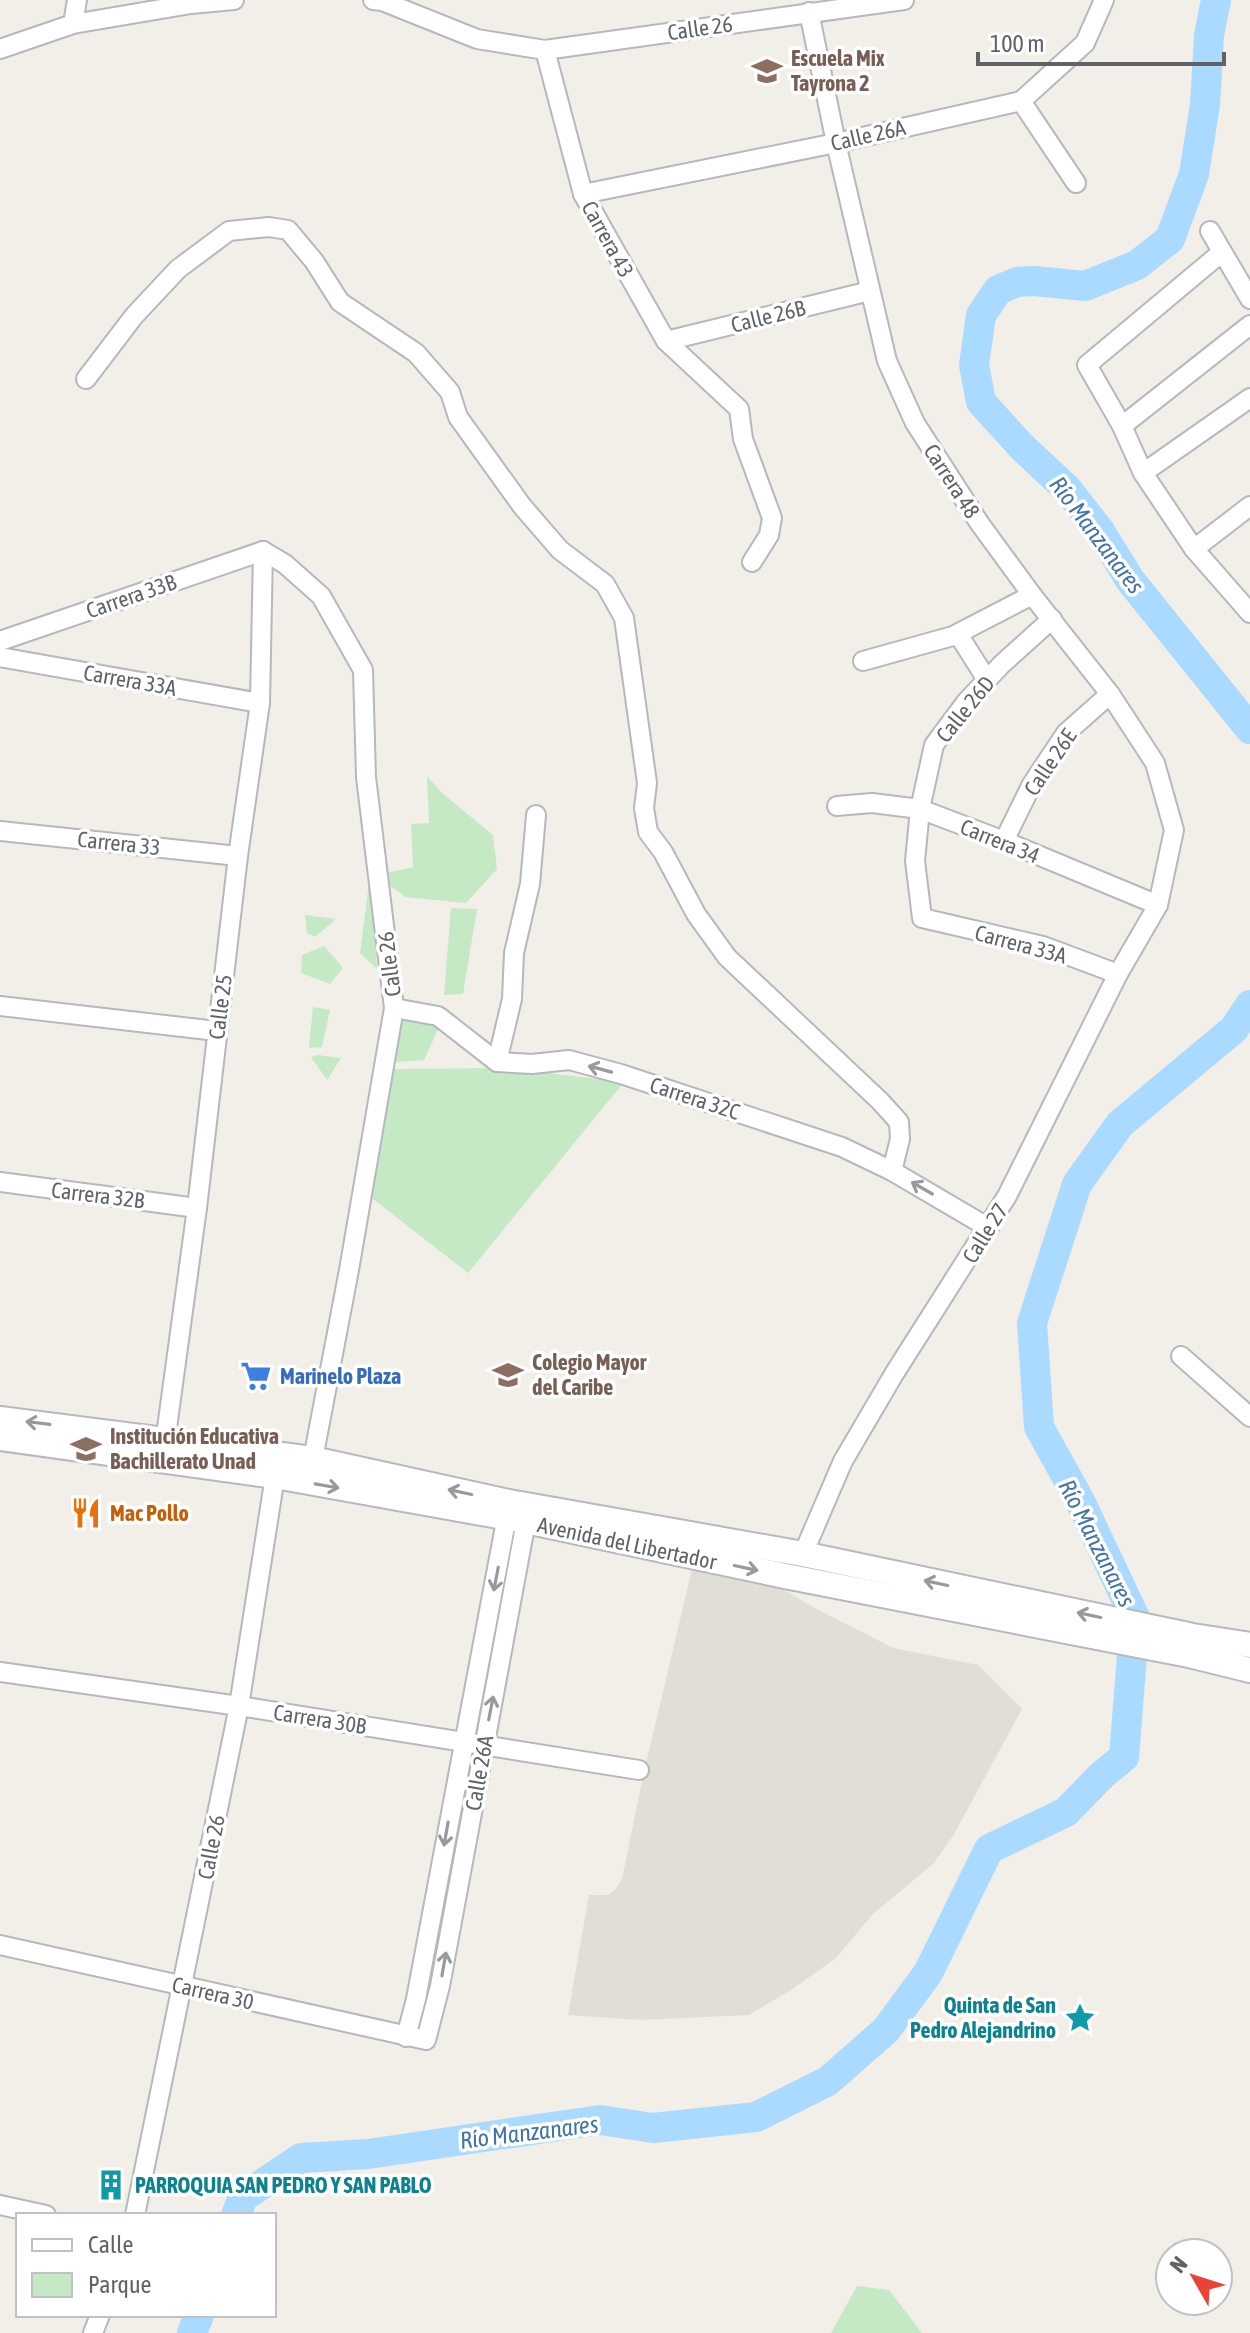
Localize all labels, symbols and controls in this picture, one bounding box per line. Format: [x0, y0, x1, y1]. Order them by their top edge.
street label: Calle 26 [666, 11, 734, 45]
scale bar [978, 16, 1224, 66]
text: 100 m [990, 30, 1044, 57]
place label: Escuela Mix Tayrona 2 [791, 45, 885, 96]
school or university icon: Escuela Mix Tayrona 2 [750, 54, 784, 88]
street label: Calle 26A [828, 114, 908, 156]
street label: Carrera 43 [576, 196, 640, 282]
street label: Calle 26B [728, 294, 808, 338]
street label: Carrera 48 [918, 439, 986, 523]
water label: Río Manzanares [1044, 471, 1150, 599]
street label: Carrera 33B [83, 568, 180, 624]
street label: Carrera 33A [82, 659, 179, 701]
street label: Calle 26D [930, 671, 1000, 747]
street label: Calle 26E [1018, 723, 1082, 800]
street label: Carrera 34 [957, 813, 1043, 869]
street label: Carrera 33 [76, 826, 162, 860]
street label: Carrera 33A [972, 919, 1070, 969]
street label: Calle 26 [372, 930, 406, 998]
street label: Calle 25 [203, 973, 237, 1041]
one-way arrow [588, 1060, 614, 1075]
street label: Carrera 32C [647, 1071, 743, 1125]
street label: Carrera 32B [50, 1176, 147, 1214]
one-way arrow [911, 1180, 934, 1196]
street label: Calle 27 [957, 1198, 1013, 1268]
place label: Colegio Mayor del Caribe [532, 1349, 647, 1400]
school or university icon: Colegio Mayor del Caribe [491, 1358, 525, 1392]
supermarket icon: Marinelo Plaza [239, 1359, 273, 1393]
place label: Marinelo Plaza [280, 1363, 401, 1389]
one-way arrow [25, 1416, 52, 1431]
place label: Institución Educativa Bachillerato Unad [110, 1423, 279, 1474]
school or university icon: Institución Educativa Bachillerato Unad [69, 1432, 103, 1466]
water label: Río Manzanares [1053, 1475, 1141, 1611]
one-way arrow [313, 1479, 339, 1494]
one-way arrow [448, 1484, 474, 1499]
restaurant icon: Mac Pollo [69, 1496, 103, 1530]
place label: Mac Pollo [110, 1500, 189, 1526]
street label: Avenida del Libertador [535, 1511, 719, 1575]
one-way arrow [733, 1561, 759, 1576]
one-way arrow [488, 1566, 503, 1591]
one-way arrow [923, 1575, 949, 1590]
one-way arrow [1077, 1607, 1102, 1622]
one-way arrow [484, 1696, 499, 1722]
street label: Carrera 30B [272, 1699, 369, 1739]
street label: Calle 26A [460, 1733, 498, 1813]
street label: Calle 26 [192, 1812, 230, 1882]
one-way arrow [438, 1821, 453, 1846]
one-way arrow [437, 1952, 452, 1977]
street label: Carrera 30 [170, 1971, 256, 2015]
place label: Quinta de San Pedro Alejandrino [910, 1992, 1056, 2043]
place icon: Quinta de San Pedro Alejandrino [1063, 2001, 1097, 2035]
water label: Río Manzanares [458, 2110, 600, 2154]
building icon: PARROQUIA SAN PEDRO Y SAN PABLO [94, 2168, 128, 2202]
place label: PARROQUIA SAN PEDRO Y SAN PABLO [135, 2172, 432, 2198]
legend [16, 2213, 276, 2317]
text: Calle [88, 2231, 133, 2258]
north arrow [1154, 2237, 1234, 2317]
text: N [1164, 2251, 1193, 2278]
text: Parque [88, 2271, 151, 2298]

